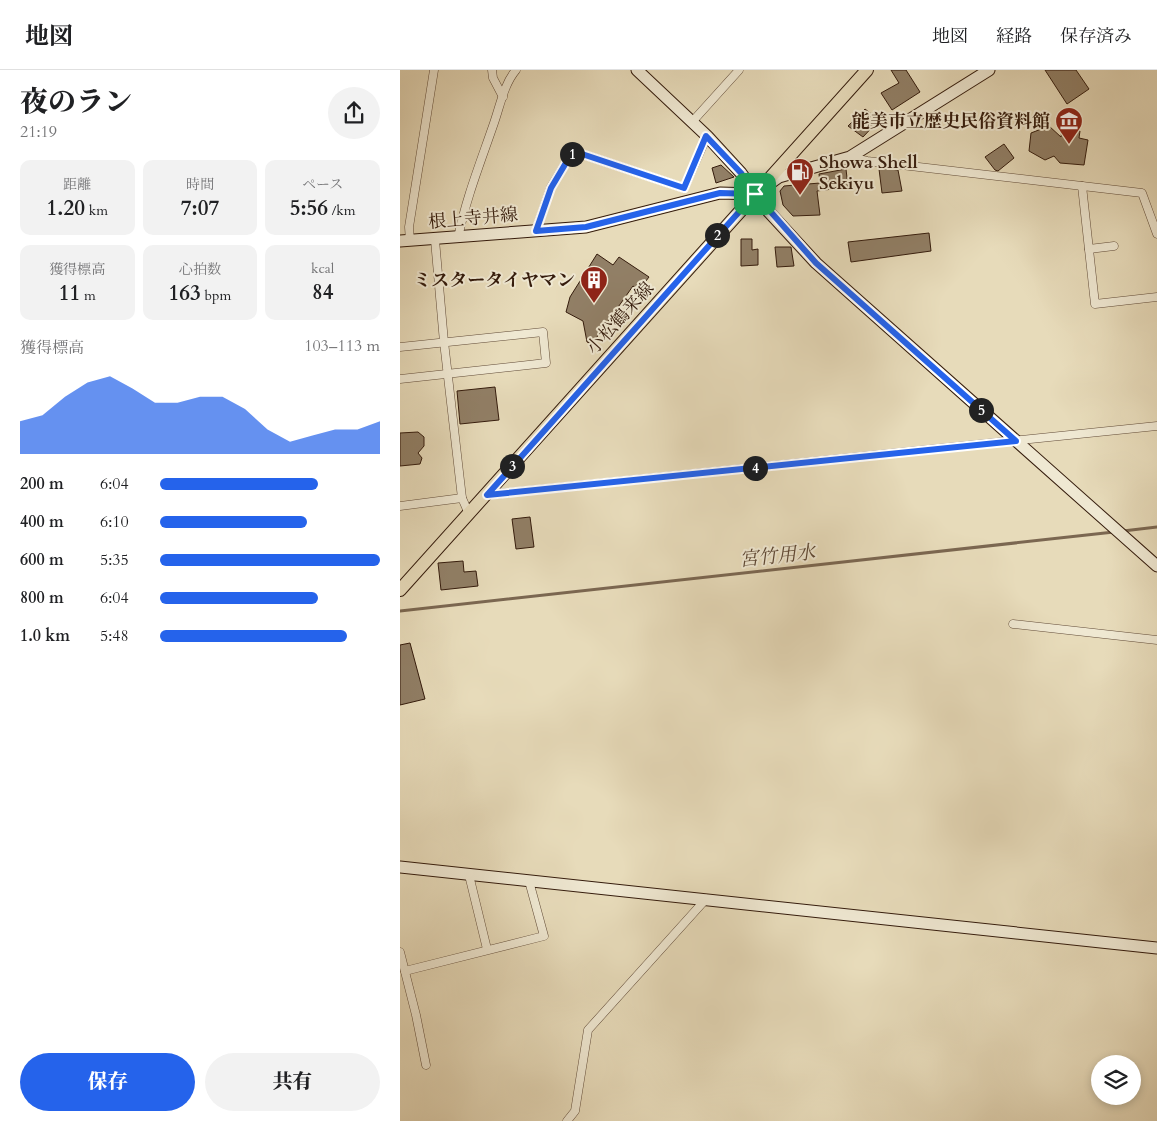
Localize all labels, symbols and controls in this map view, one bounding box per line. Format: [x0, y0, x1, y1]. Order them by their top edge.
text: 地図 [25, 20, 73, 53]
text: 地図 [932, 24, 968, 49]
text: 経路 [996, 24, 1032, 49]
text: 保存済み [1060, 24, 1132, 49]
text: 夜のラン [20, 83, 132, 121]
button: share [328, 87, 380, 139]
museum icon: 能美市立歴史民俗資料館 [1054, 106, 1084, 145]
place label: 能美市立歴史民俗資料館 [852, 109, 1050, 134]
text: 21:19 [20, 121, 57, 143]
pin: 1 [560, 142, 584, 166]
text: 1 [569, 145, 576, 164]
place label: Showa Shell Sekiyu [819, 150, 918, 196]
fuel station icon: Showa Shell Sekiyu [785, 157, 815, 196]
pin [734, 173, 776, 215]
text: 距離 [63, 175, 91, 194]
text: 時間 [186, 175, 214, 194]
text: ペース [302, 175, 343, 194]
icon: arrive [741, 180, 769, 208]
text: 1.20 [47, 194, 85, 223]
text: 7:07 [181, 194, 219, 223]
text: 5:56 [290, 194, 328, 223]
text: km [85, 201, 108, 220]
text: /km [328, 201, 356, 220]
street label: 根上寺井線 [427, 202, 519, 235]
pin: 2 [704, 222, 730, 248]
text: 2 [714, 226, 721, 245]
text: kcal [311, 259, 334, 278]
text: 獲得標高 [49, 260, 105, 279]
text: 心拍数 [179, 260, 221, 279]
building icon: ミスタータイヤマン [579, 265, 609, 304]
place label: ミスタータイヤマン [413, 268, 575, 293]
street label: 小松鶴来線 [581, 277, 660, 360]
text: 84 [312, 278, 333, 307]
text: 11 [59, 279, 80, 308]
text: 163 [169, 279, 201, 308]
text: m [80, 286, 96, 305]
text: bpm [201, 286, 231, 305]
text: 103–113 m [304, 335, 380, 357]
text: 獲得標高 [20, 337, 84, 359]
pin: 5 [968, 398, 994, 422]
text: 5 [978, 401, 985, 420]
pin: 3 [500, 454, 524, 478]
pin: 4 [742, 456, 768, 480]
text: 3 [509, 457, 516, 476]
text: 4 [752, 459, 759, 478]
text: 200 m [20, 473, 64, 495]
text: 6:04 [100, 473, 129, 495]
text: 400 m [20, 511, 64, 533]
text: 6:10 [100, 511, 129, 533]
water label: 宮竹用水 [738, 539, 818, 573]
text: 600 m [20, 549, 64, 571]
text: 5:35 [100, 549, 129, 571]
text: 800 m [20, 587, 64, 609]
text: 6:04 [100, 587, 129, 609]
text: 1.0 km [20, 625, 70, 647]
text: 5:48 [100, 625, 129, 647]
button: 保存 [20, 1053, 195, 1111]
button: 共有 [205, 1053, 380, 1111]
map controls [1091, 1055, 1141, 1105]
button: layers [1091, 1055, 1141, 1105]

